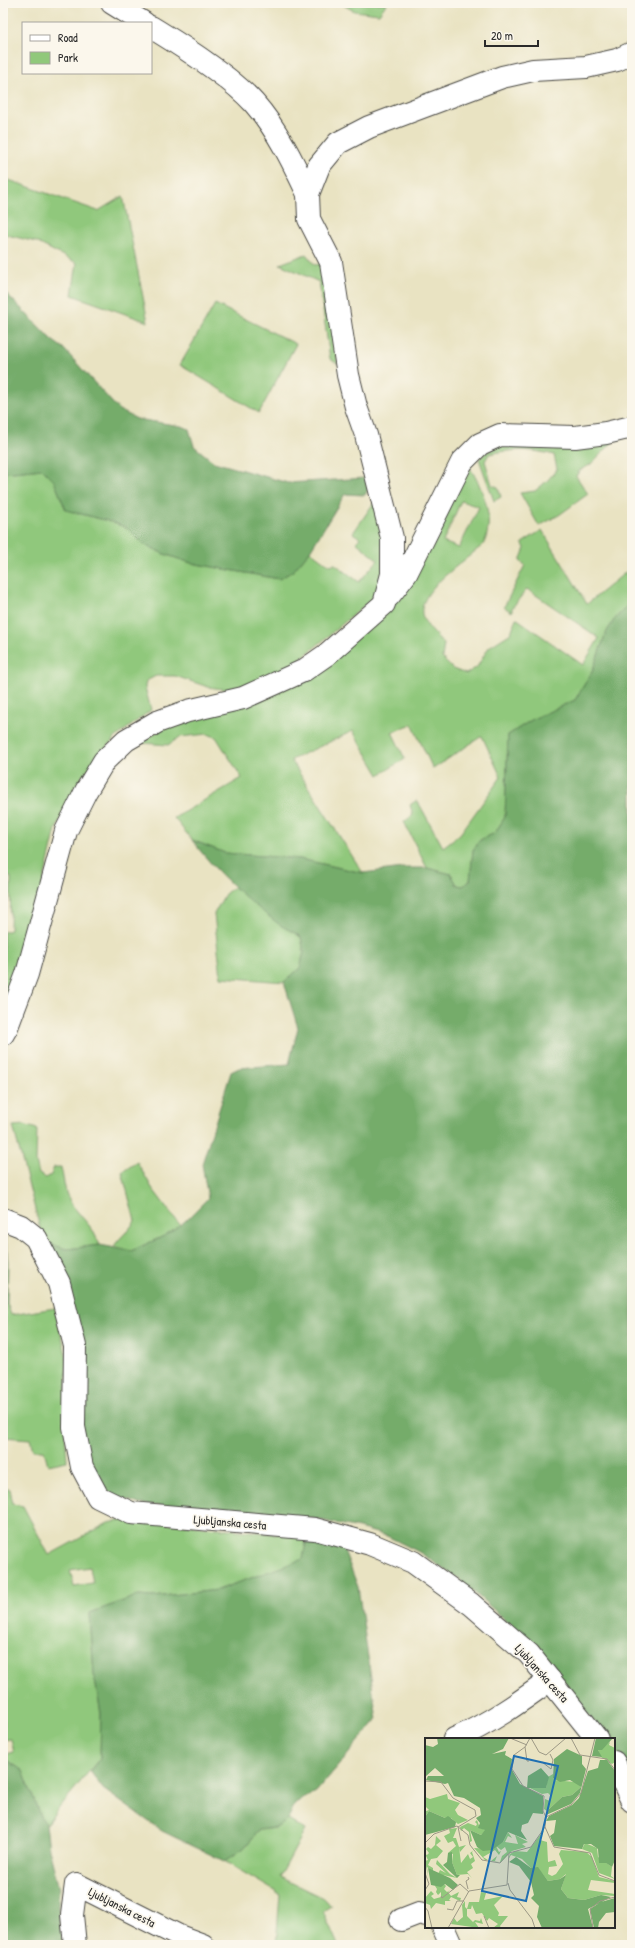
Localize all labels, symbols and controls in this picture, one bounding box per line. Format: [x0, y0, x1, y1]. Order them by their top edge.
legend [22, 22, 152, 74]
scale bar [485, 22, 538, 48]
text: 20 m [491, 27, 513, 44]
text: Road [58, 29, 78, 46]
text: Park [58, 49, 78, 66]
street label: Ljubljanska cesta [193, 1510, 267, 1534]
street label: Ljubljanska cesta [511, 1640, 573, 1706]
inset map [425, 1738, 615, 1928]
street label: Ljubljanska cesta [86, 1883, 159, 1931]

